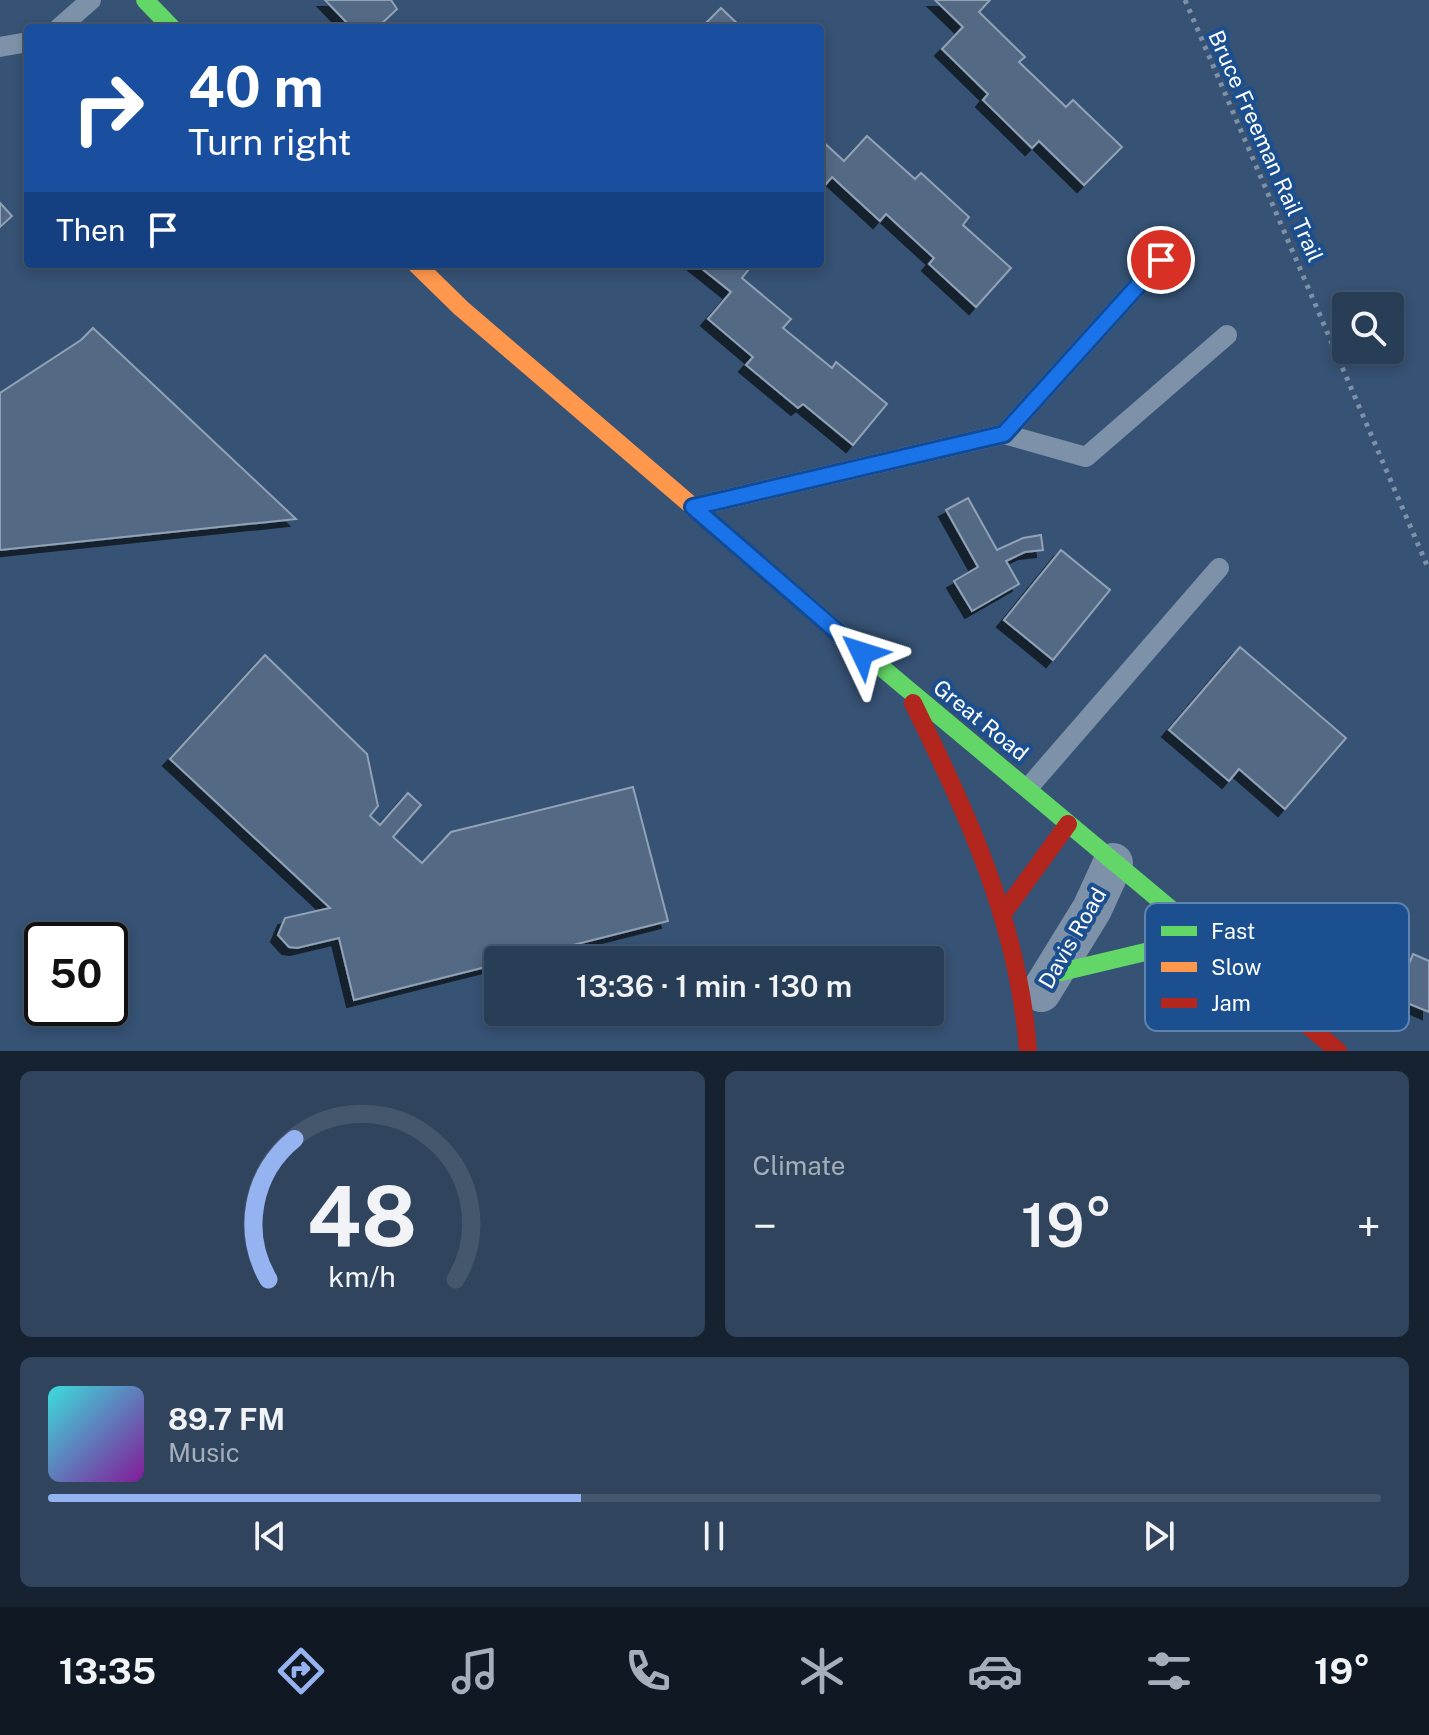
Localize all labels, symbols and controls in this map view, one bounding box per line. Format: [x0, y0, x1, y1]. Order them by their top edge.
street label: Bruce Freeman Rail Trail [1203, 26, 1329, 266]
text: 40 m [188, 54, 324, 120]
icon: right [56, 56, 160, 160]
text: Turn right [188, 121, 351, 163]
icon: arrive [141, 208, 185, 252]
text: Then [56, 212, 125, 248]
pin [1127, 226, 1195, 294]
icon: arrive [1139, 238, 1183, 282]
map controls [1332, 292, 1404, 364]
button: search [1332, 292, 1404, 364]
position arrow [820, 611, 904, 695]
street label: Great Road [928, 674, 1034, 766]
street label: Davis Road [1033, 883, 1111, 993]
legend [1145, 903, 1409, 1031]
text: Fast [1211, 918, 1255, 944]
speed limit sign: 50 [24, 922, 128, 1026]
text: Slow [1211, 954, 1261, 980]
text: 13:36 · 1 min · 130 m [576, 968, 852, 1004]
text: Jam [1211, 990, 1251, 1016]
text: Climate [753, 1150, 846, 1181]
text: 48 [307, 1167, 417, 1265]
text: 19° [1021, 1190, 1113, 1261]
text: − [753, 1200, 777, 1252]
text: + [1357, 1200, 1381, 1252]
text: km/h [329, 1260, 396, 1293]
text: 89.7 FM [168, 1401, 285, 1437]
text: Music [168, 1437, 240, 1468]
icon: previous [248, 1514, 292, 1558]
icon: pause [692, 1514, 736, 1558]
icon: next [1137, 1514, 1181, 1558]
icon: directions [273, 1643, 329, 1699]
icon: music [447, 1643, 503, 1699]
icon: phone [620, 1643, 676, 1699]
icon: climate [794, 1643, 850, 1699]
icon: car [967, 1643, 1023, 1699]
icon: filters [1141, 1643, 1197, 1699]
text: 13:35 [59, 1650, 156, 1692]
text: 19° [1314, 1650, 1370, 1692]

